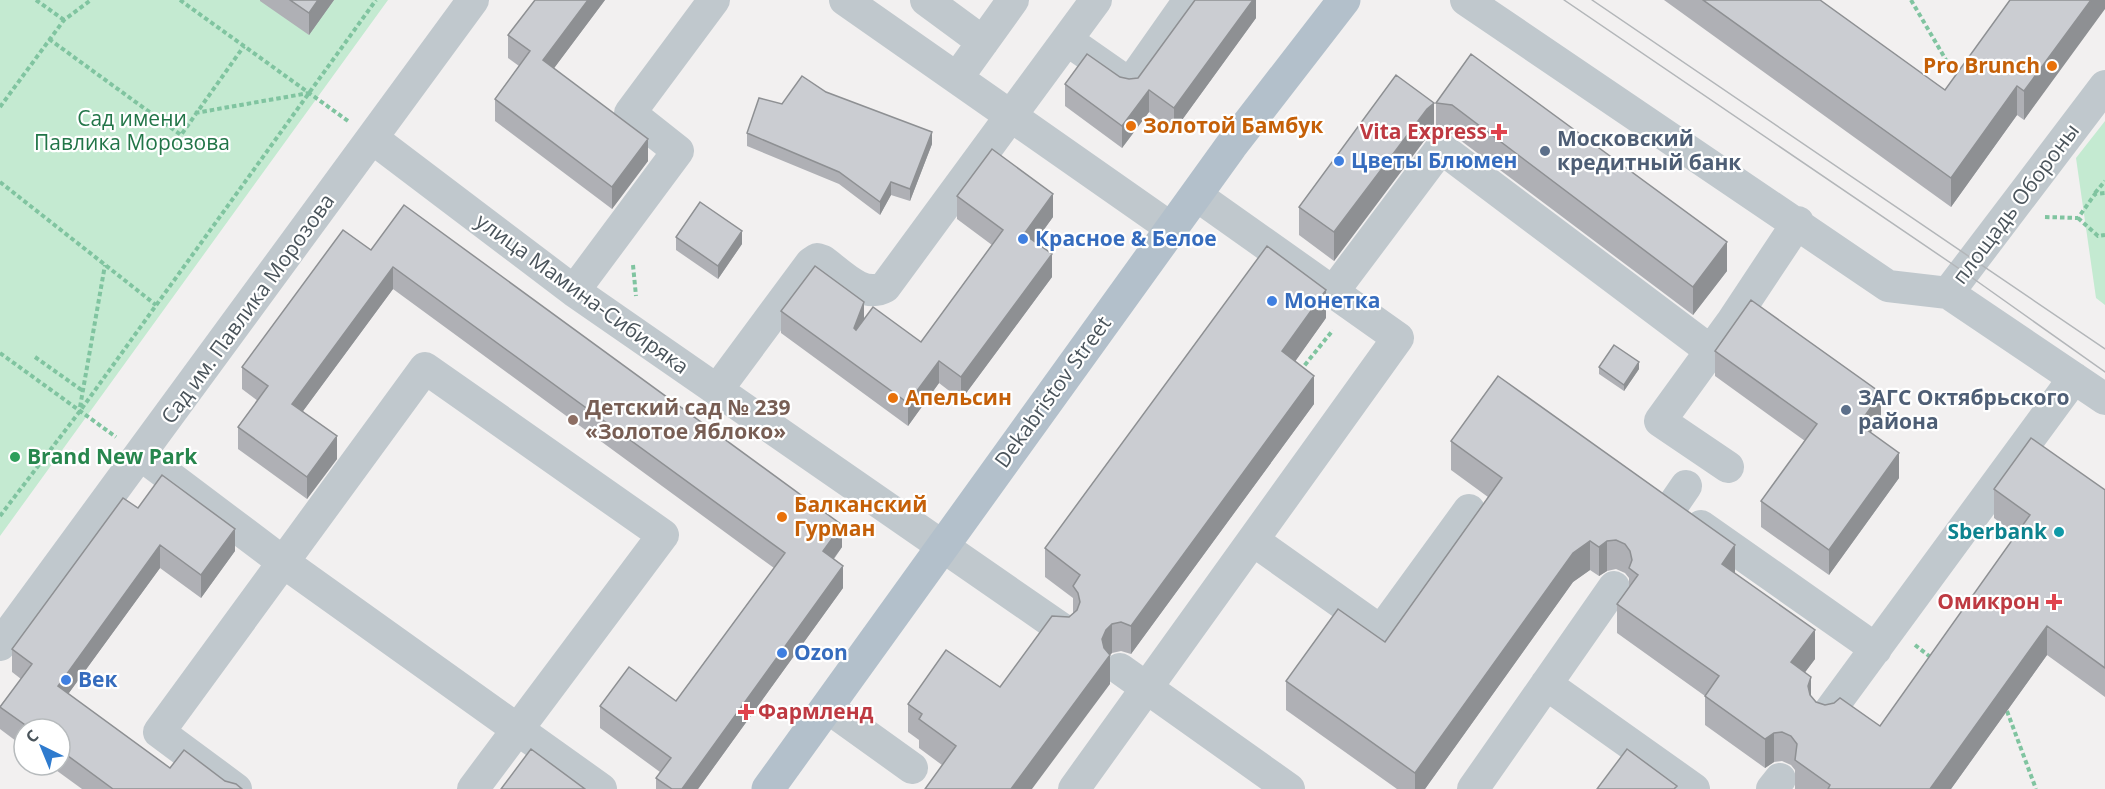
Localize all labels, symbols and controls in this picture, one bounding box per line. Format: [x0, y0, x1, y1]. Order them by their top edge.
place label: Pro Brunch [1923, 51, 2040, 79]
marker: Pro Brunch [2045, 59, 2059, 73]
park label: Сад имени Павлика Морозова [34, 104, 230, 156]
place label: Золотой Бамбук [1143, 111, 1323, 139]
place label: Vita Express [1360, 117, 1487, 145]
street label: площадь Обороны [1946, 117, 2085, 289]
marker: Золотой Бамбук [1124, 119, 1138, 133]
place label: Московский кредитный банк [1557, 124, 1741, 176]
marker: Vita Express [1492, 125, 1506, 139]
marker: Московский кредитный банк [1538, 144, 1552, 158]
place label: Цветы Блюмен [1351, 146, 1517, 174]
marker: Цветы Блюмен [1332, 154, 1346, 168]
street label: Сад им. Павлика Морозова [154, 188, 340, 429]
street label: улица Мамина-Сибиряка [471, 206, 695, 380]
place label: Красное & Белое [1035, 224, 1217, 252]
marker: Красное & Белое [1016, 232, 1030, 246]
place label: Монетка [1284, 286, 1380, 314]
marker: Монетка [1265, 294, 1279, 308]
street label: Dekabristov Street [988, 310, 1117, 473]
place label: Апельсин [905, 383, 1012, 411]
place label: ЗАГС Октябрьского района [1858, 383, 2070, 435]
marker: Апельсин [886, 391, 900, 405]
place label: Детский сад № 239 «Золотое Яблоко» [585, 393, 791, 445]
marker: ЗАГС Октябрьского района [1839, 403, 1853, 417]
marker: Детский сад № 239 «Золотое Яблоко» [566, 413, 580, 427]
place label: Brand New Park [27, 442, 198, 470]
marker: Brand New Park [8, 450, 22, 464]
place label: Балканский Гурман [794, 490, 927, 542]
marker: Балканский Гурман [775, 510, 789, 524]
place label: Sberbank [1947, 517, 2048, 545]
marker: Sberbank [2052, 525, 2066, 539]
place label: Омикрон [1937, 587, 2040, 615]
marker: Омикрон [2045, 593, 2063, 611]
place label: Ozon [794, 638, 848, 666]
marker: Ozon [775, 646, 789, 660]
place label: Век [78, 665, 118, 693]
marker: Век [59, 673, 73, 687]
place label: Фармленд [758, 697, 874, 725]
marker: Фармленд [739, 705, 753, 719]
north arrow [12, 717, 72, 777]
text: С [21, 725, 43, 748]

